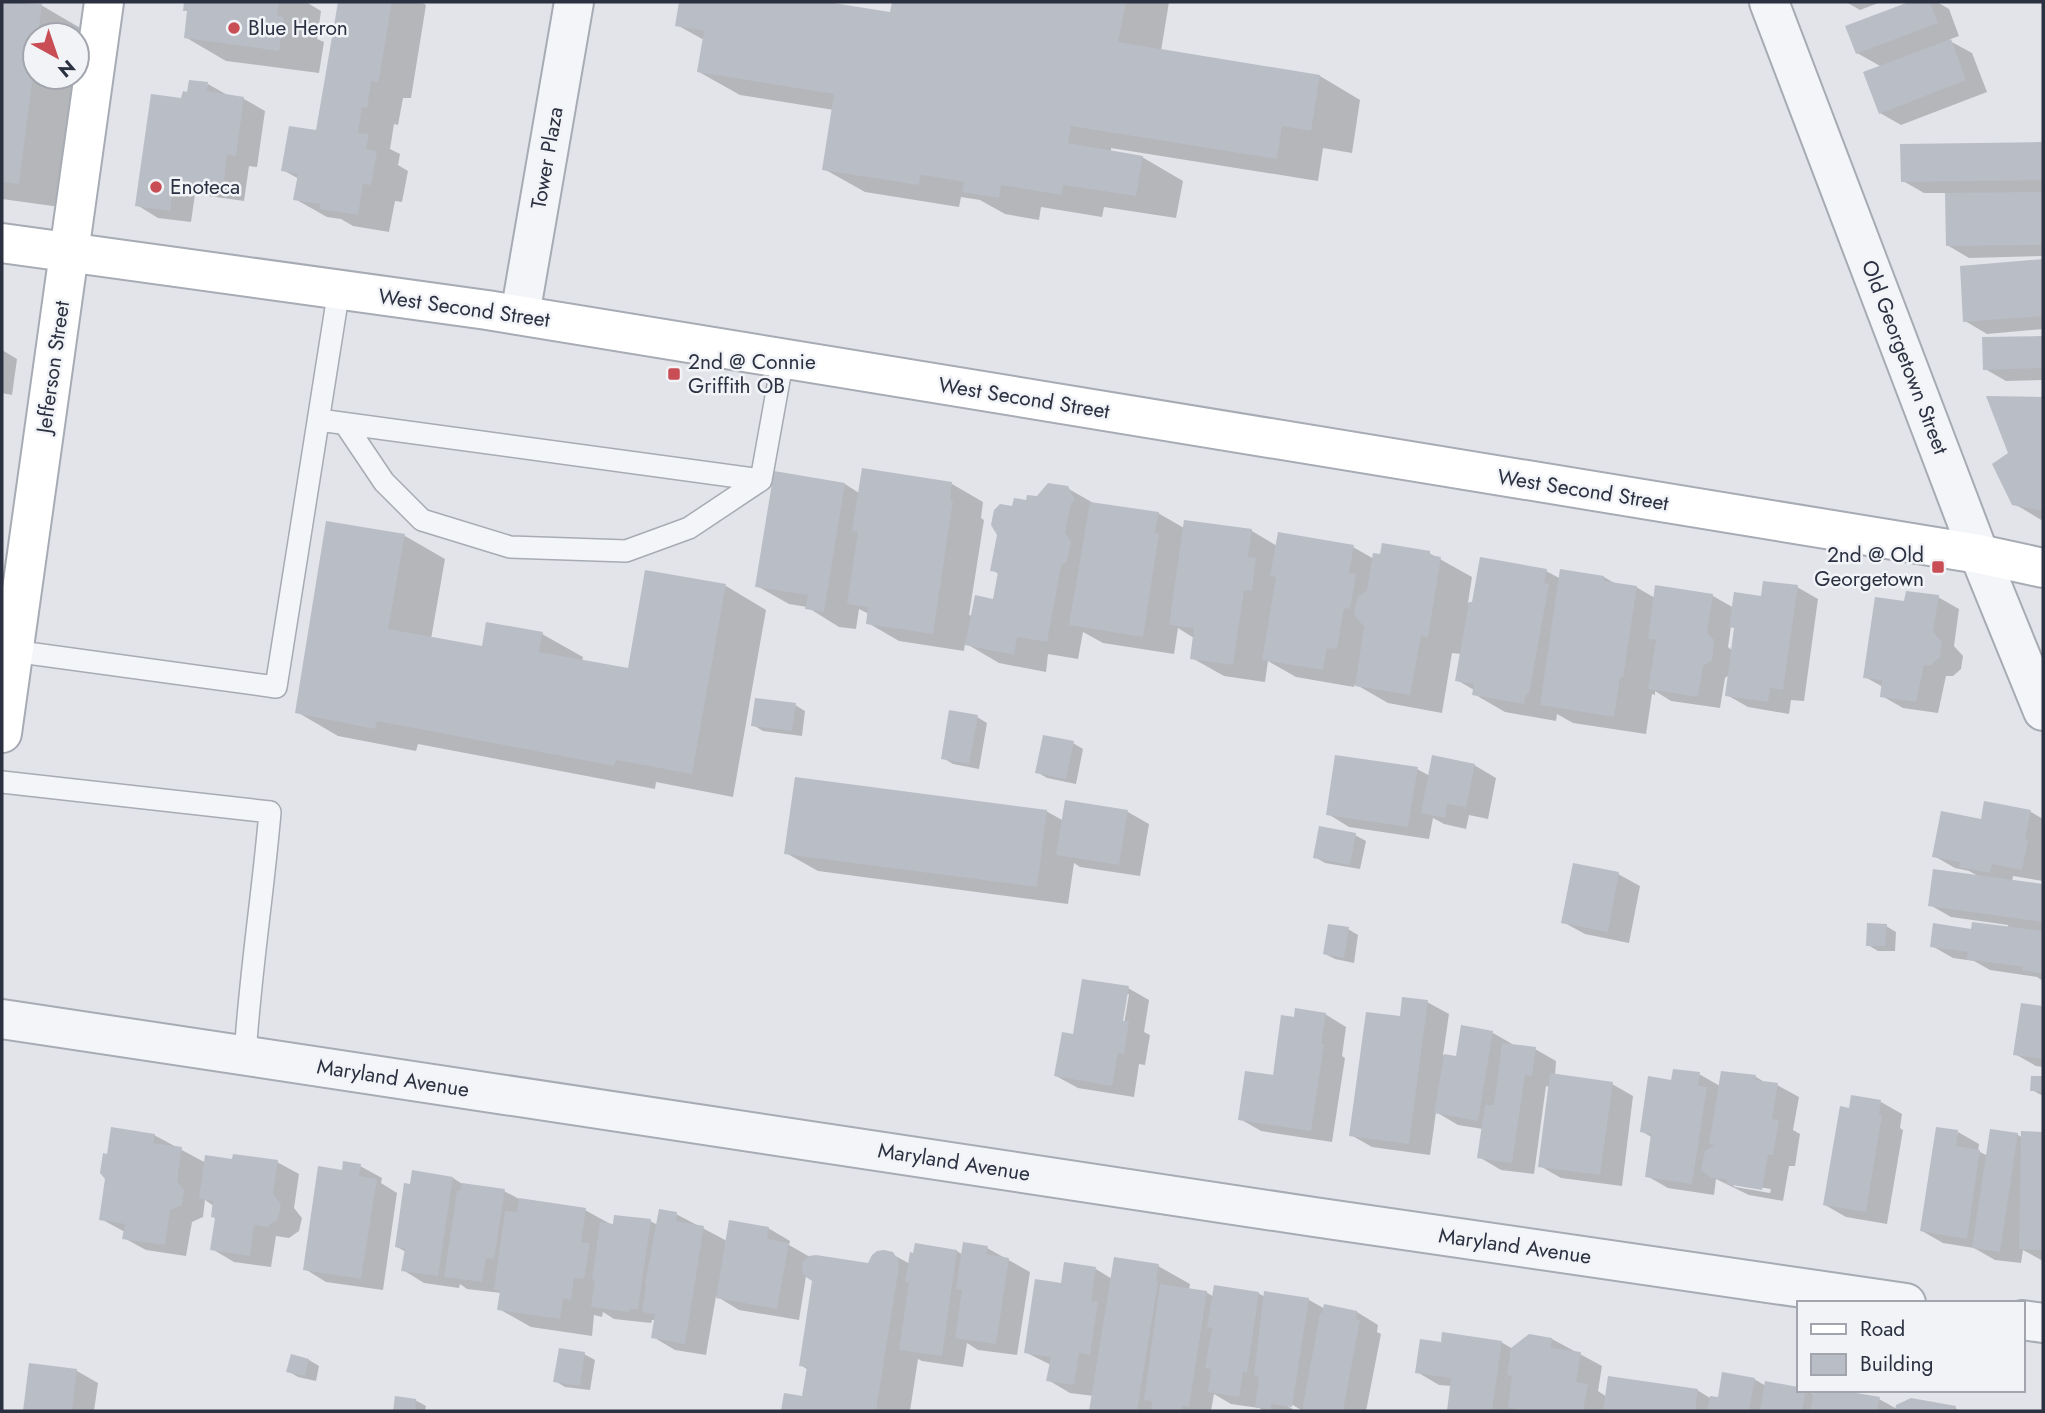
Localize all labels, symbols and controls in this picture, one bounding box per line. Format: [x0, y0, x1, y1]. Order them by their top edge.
place label: Blue Heron [248, 13, 348, 43]
marker: Blue Heron [226, 20, 242, 36]
north arrow [21, 21, 91, 91]
text: N [52, 53, 81, 84]
street label: Tower Plaza [523, 105, 571, 211]
place label: Enoteca [170, 172, 240, 202]
marker: Enoteca [148, 179, 164, 195]
street label: Old Georgetown Street [1854, 256, 1956, 458]
street label: West Second Street [376, 281, 552, 335]
street label: Jefferson Street [28, 299, 77, 438]
place label: 2nd @ Connie Griffith OB [688, 347, 816, 401]
marker: 2nd @ Connie Griffith OB [666, 366, 682, 382]
street label: West Second Street [936, 370, 1112, 426]
street label: West Second Street [1495, 462, 1671, 518]
place label: 2nd @ Old Georgetown [1814, 540, 1924, 594]
marker: 2nd @ Old Georgetown [1930, 559, 1946, 575]
street label: Maryland Avenue [315, 1051, 471, 1105]
street label: Maryland Avenue [876, 1135, 1032, 1189]
street label: Maryland Avenue [1437, 1220, 1593, 1272]
legend [1797, 1301, 2024, 1392]
text: Road [1860, 1314, 1905, 1344]
text: Building [1860, 1349, 1933, 1379]

